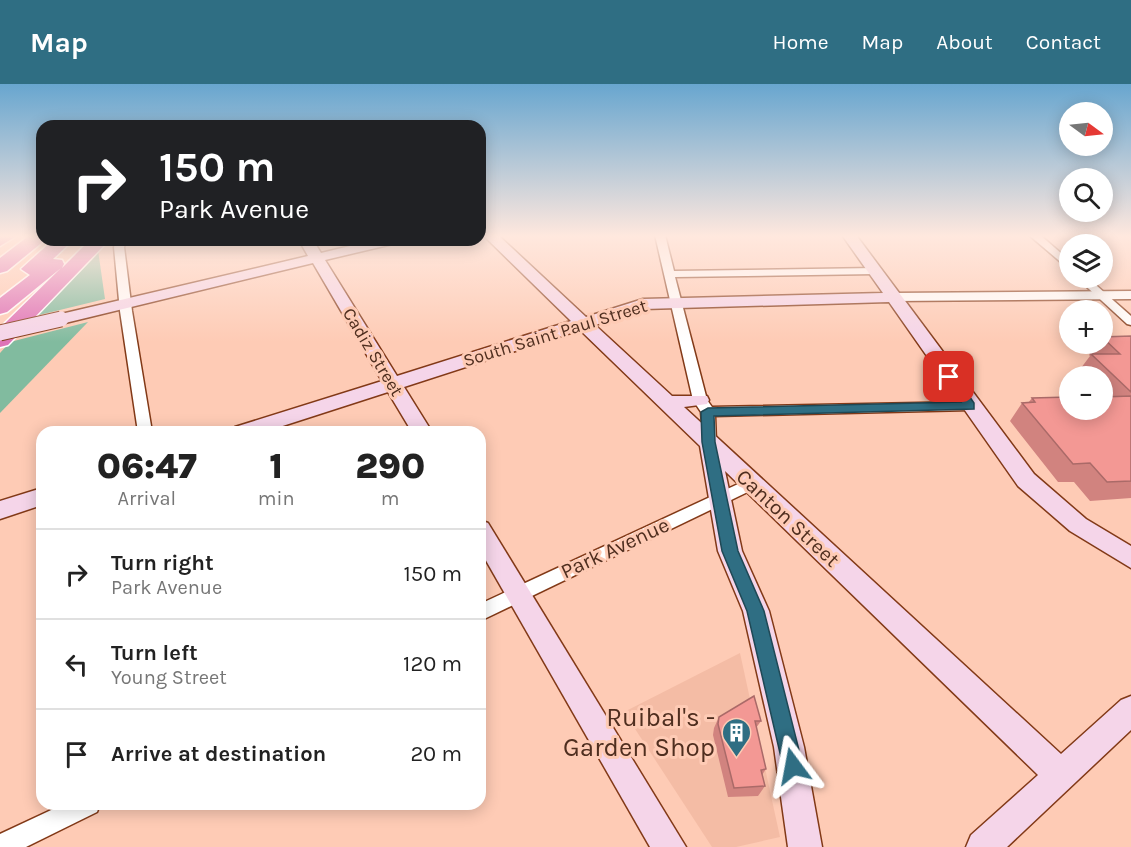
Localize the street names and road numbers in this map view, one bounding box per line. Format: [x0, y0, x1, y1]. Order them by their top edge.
street label: South Saint Paul Street [460, 294, 650, 371]
street label: Cadiz Street [338, 304, 408, 400]
street label: Canton Street [732, 464, 844, 572]
street label: Park Avenue [557, 512, 673, 584]

